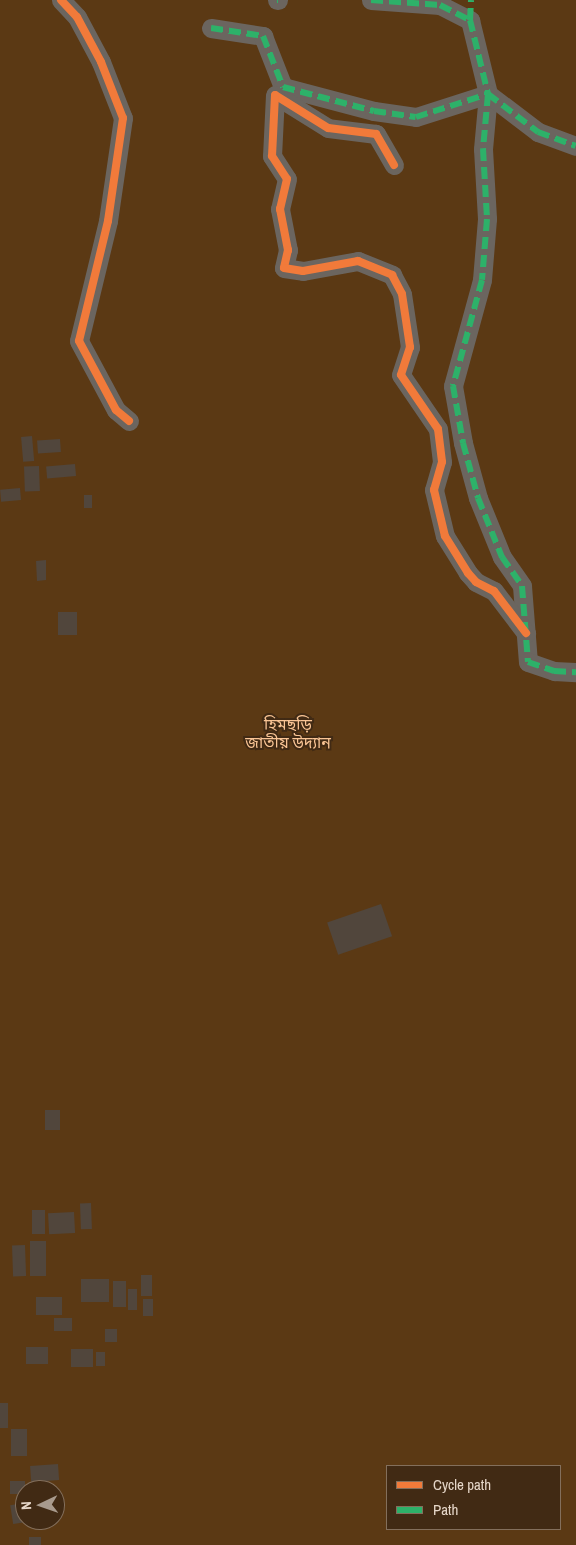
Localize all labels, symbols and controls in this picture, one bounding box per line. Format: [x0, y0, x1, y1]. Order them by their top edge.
park label: হিমছড়ি জাতীয় উদ্যান [245, 714, 331, 752]
legend [386, 1465, 561, 1530]
text: Cycle path [433, 1474, 491, 1495]
north arrow [15, 1480, 65, 1530]
text: Path [433, 1499, 458, 1520]
text: N [17, 1501, 35, 1510]

